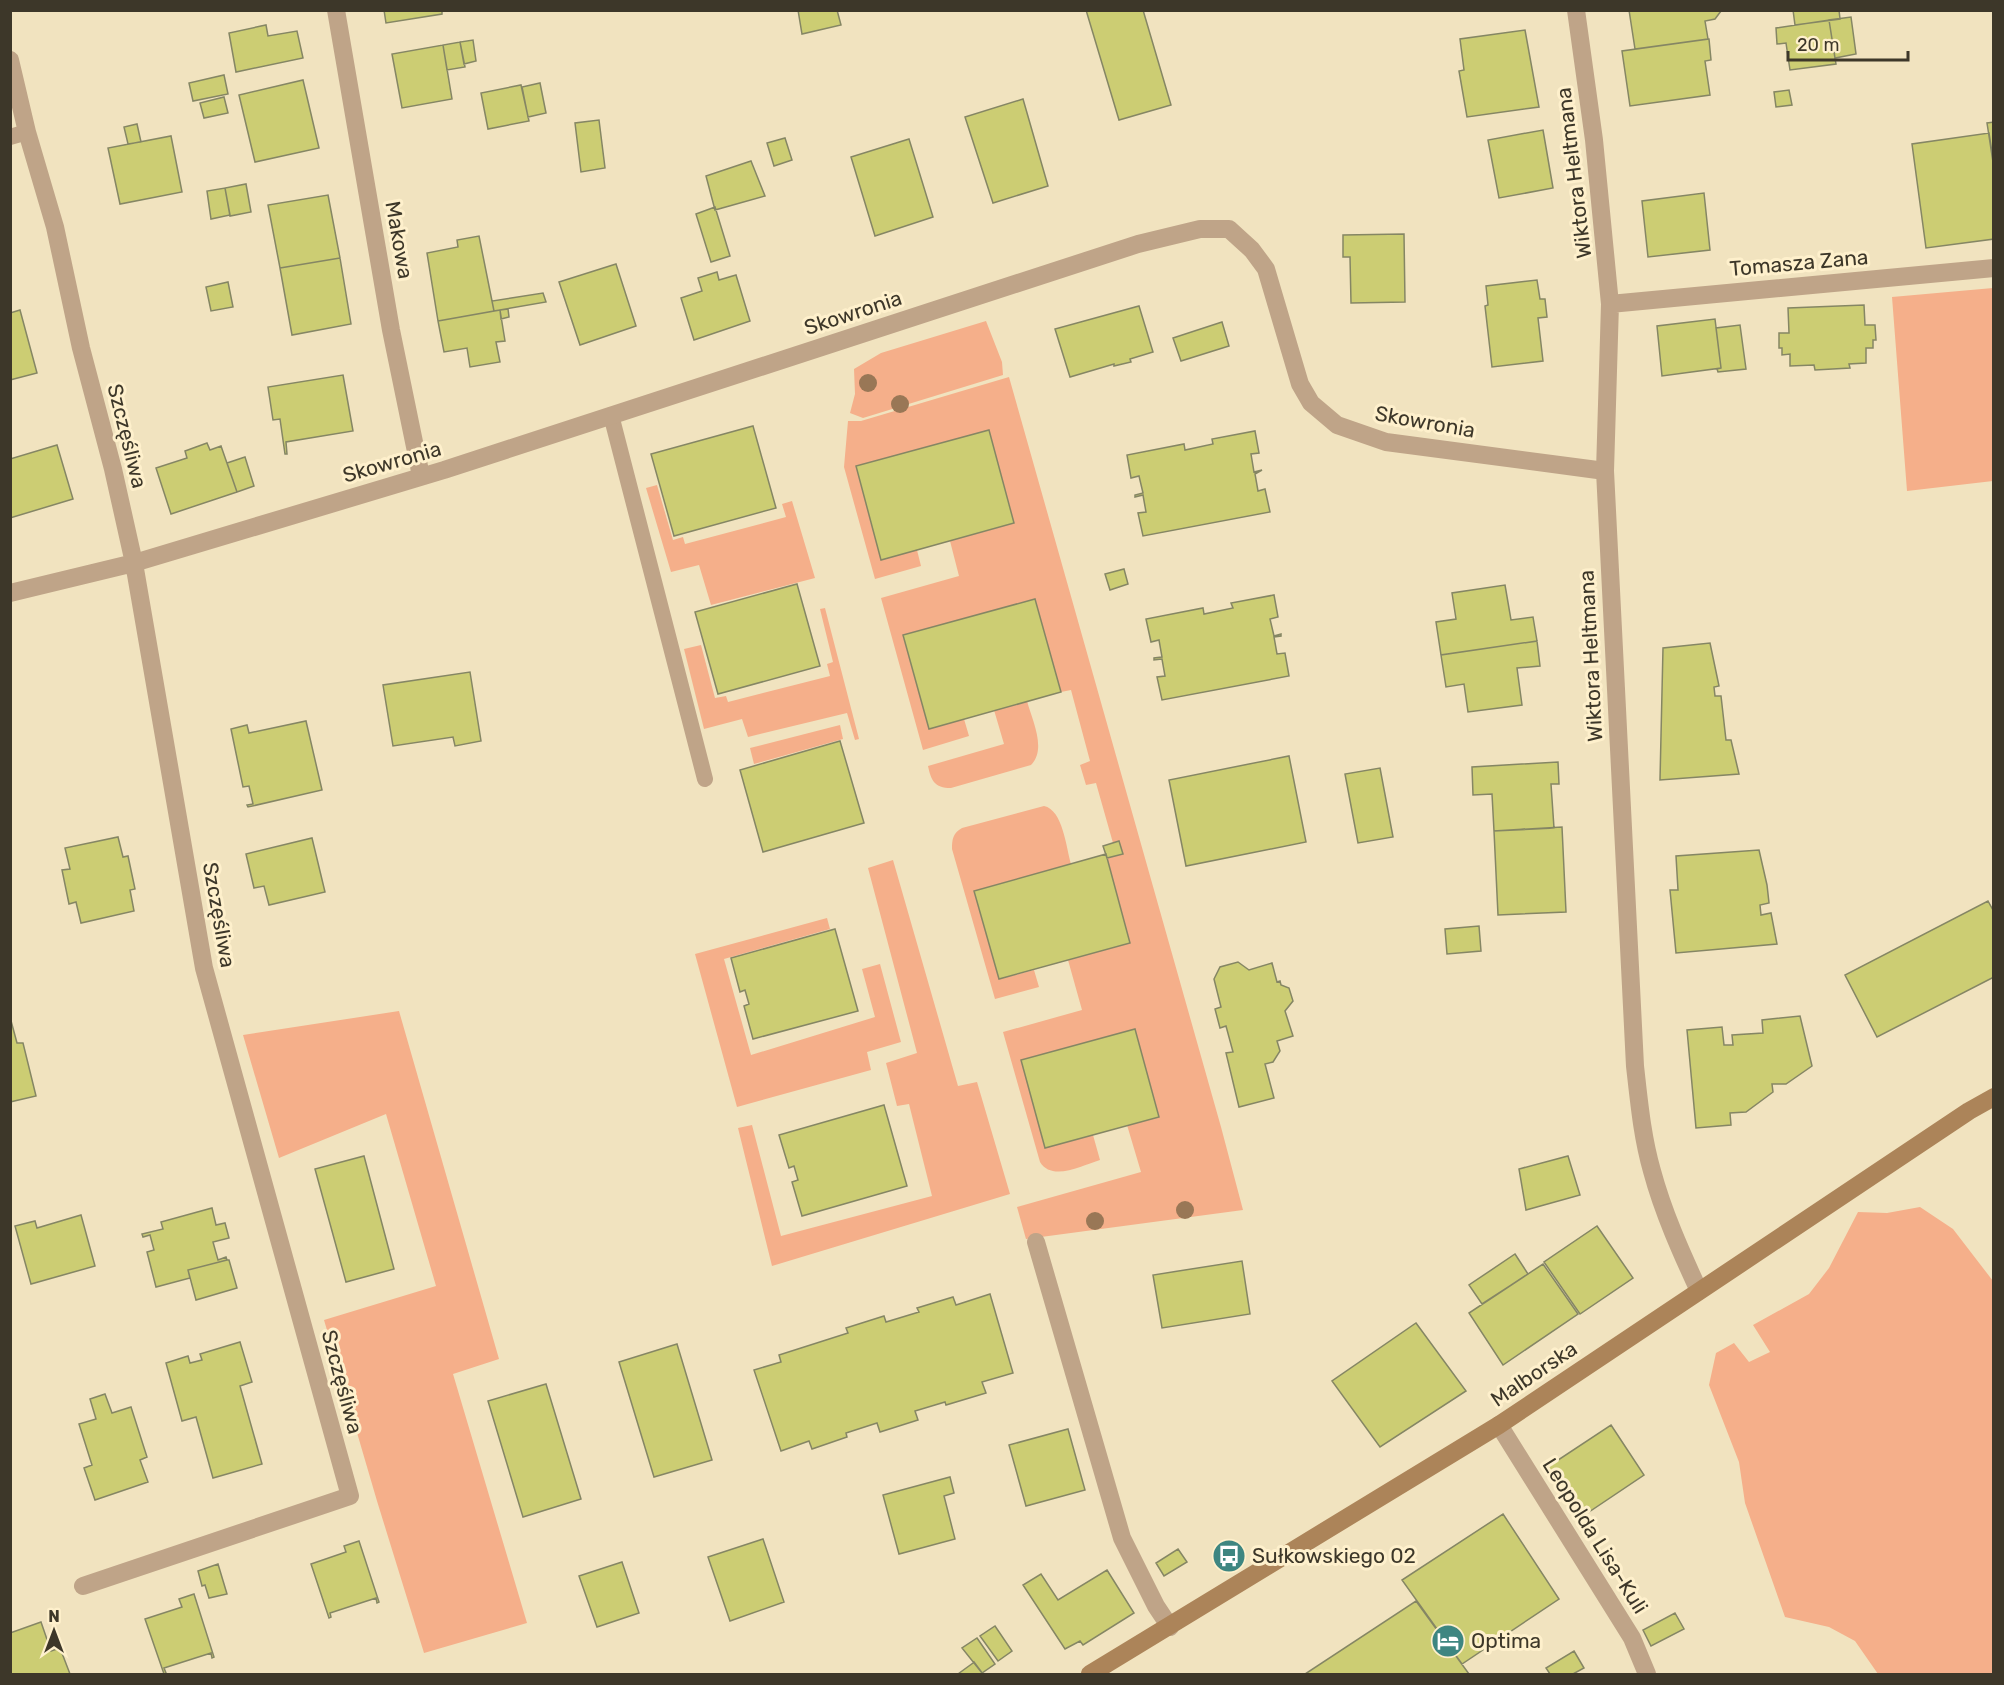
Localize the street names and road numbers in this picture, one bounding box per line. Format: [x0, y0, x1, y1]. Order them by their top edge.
street label: Wiktora Heltmana [1551, 86, 1596, 260]
street label: Makowa [380, 199, 419, 281]
street label: Tomasza Zana [1729, 244, 1869, 281]
street label: Skowronia [801, 285, 905, 340]
street label: Szczęśliwa [102, 381, 153, 491]
street label: Skowronia [1373, 400, 1477, 443]
street label: Skowronia [340, 436, 444, 487]
street label: Wiktora Heltmana [1574, 569, 1607, 743]
street label: Szczęśliwa [198, 860, 241, 970]
street label: Szczęśliwa [317, 1327, 368, 1437]
street label: Malborska [1486, 1336, 1582, 1412]
street label: Leopolda Lisa-Kuli [1538, 1453, 1653, 1618]

